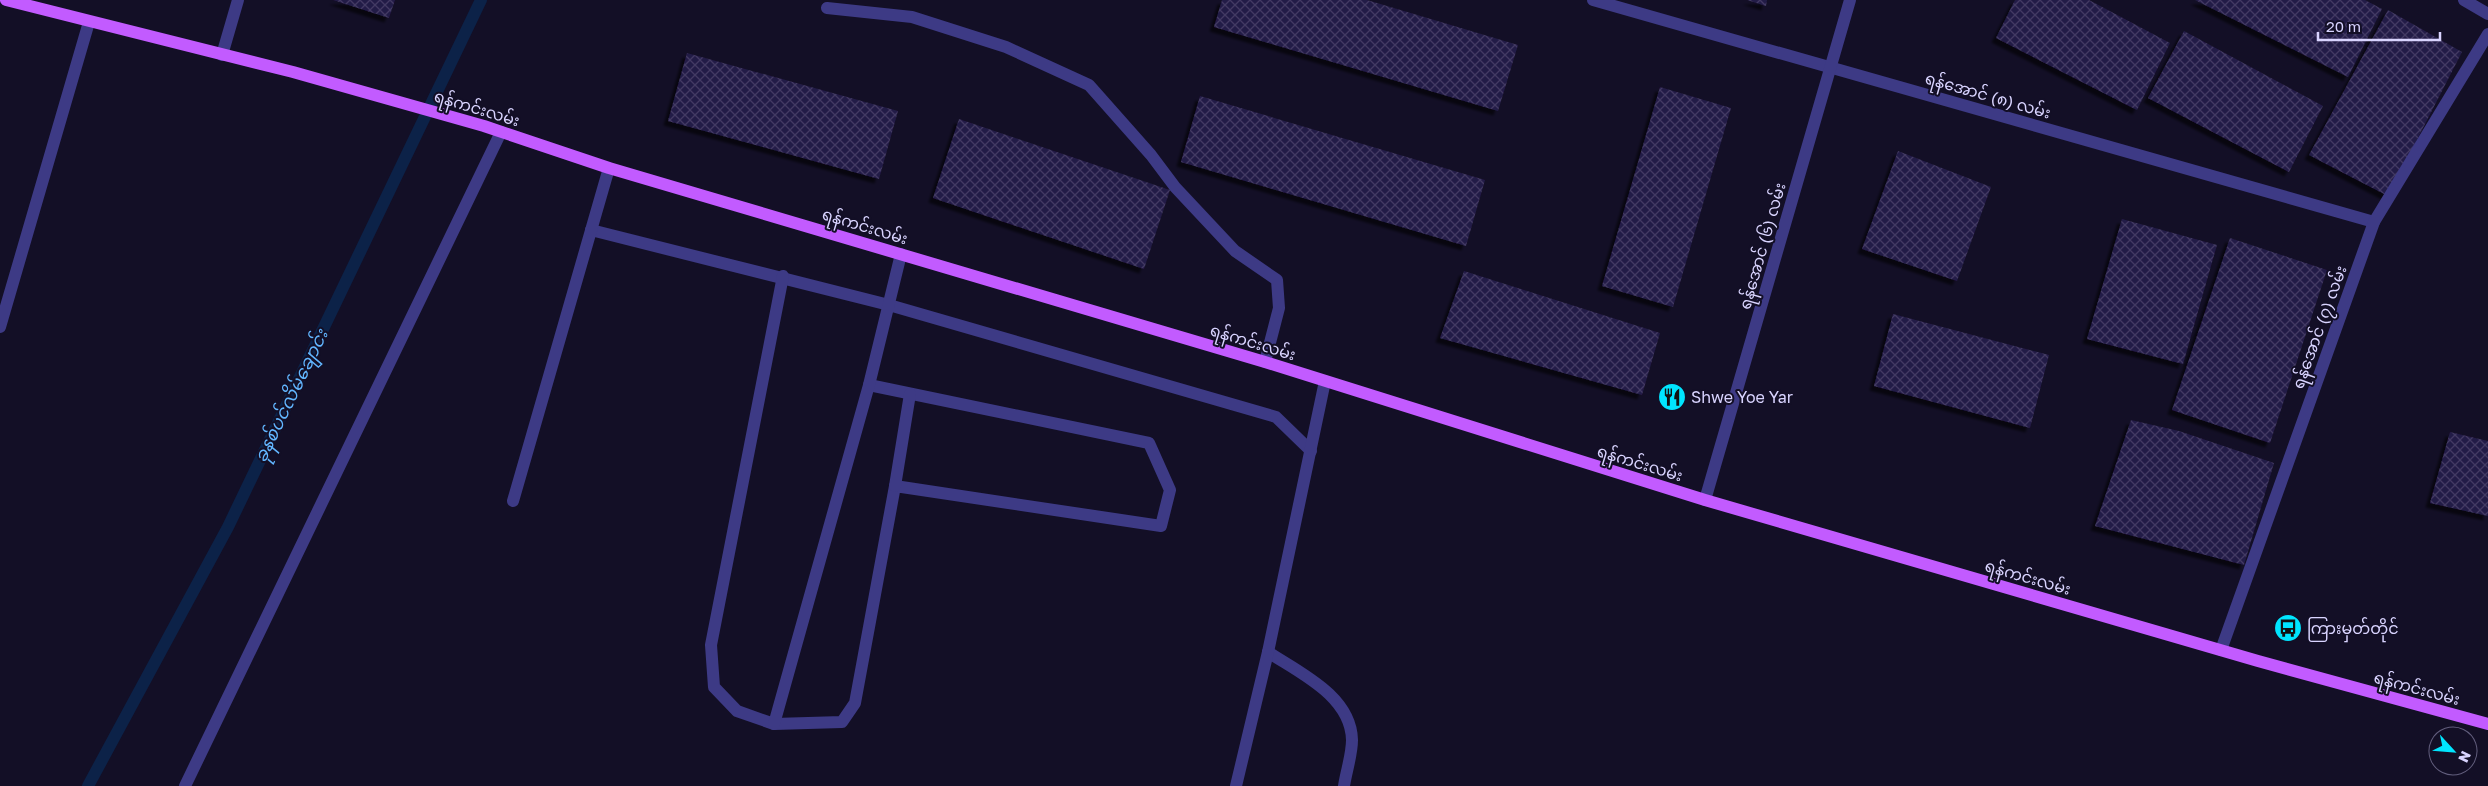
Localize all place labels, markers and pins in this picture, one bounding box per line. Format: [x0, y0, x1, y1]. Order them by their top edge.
restaurant icon: Shwe Yoe Yar [1657, 382, 1687, 412]
place label: Shwe Yoe Yar [1691, 387, 1793, 407]
bus stop icon: ကြားမှတ်တိုင် [2273, 613, 2303, 643]
place label: ကြားမှတ်တိုင် [2307, 617, 2399, 643]

